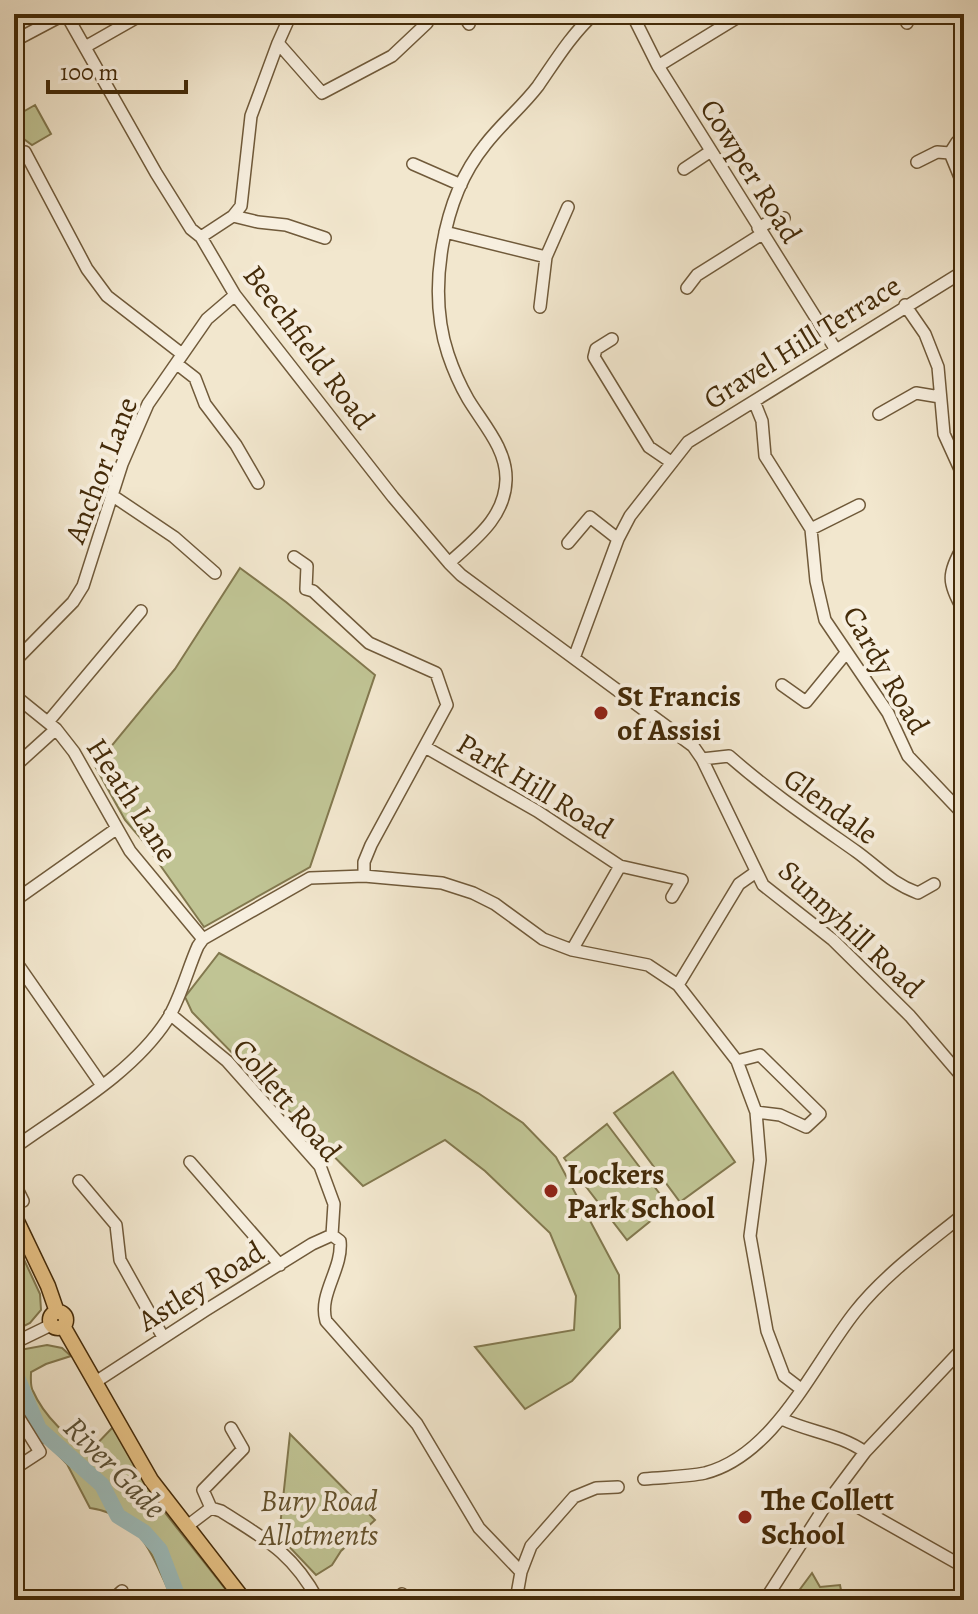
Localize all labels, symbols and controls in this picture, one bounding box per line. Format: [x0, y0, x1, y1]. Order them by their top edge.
scale bar [48, 44, 186, 94]
text: 100 m [60, 56, 119, 88]
street label: Cowper Road [691, 91, 812, 251]
street label: Beechfield Road [234, 257, 385, 438]
street label: Gravel Hill Terrace [696, 265, 908, 419]
street label: Anchor Lane [54, 391, 147, 550]
street label: Cardy Road [833, 599, 939, 742]
place label: St Francis of Assisi [617, 676, 741, 750]
marker: St Francis of Assisi [592, 704, 610, 722]
street label: Park Hill Road [449, 724, 622, 849]
street label: Heath Lane [77, 730, 187, 870]
street label: Glendale [776, 758, 886, 854]
street label: Sunnyhill Road [770, 851, 933, 1007]
street label: Collett Road [224, 1030, 351, 1171]
place label: Lockers Park School [567, 1154, 715, 1228]
marker: Lockers Park School [542, 1182, 560, 1200]
street label: Astley Road [129, 1231, 273, 1341]
water label: River Gade [54, 1406, 176, 1528]
place label: The Collett School [761, 1480, 894, 1554]
park label: Bury Road Allotments [258, 1481, 378, 1555]
marker: The Collett School [736, 1508, 754, 1526]

